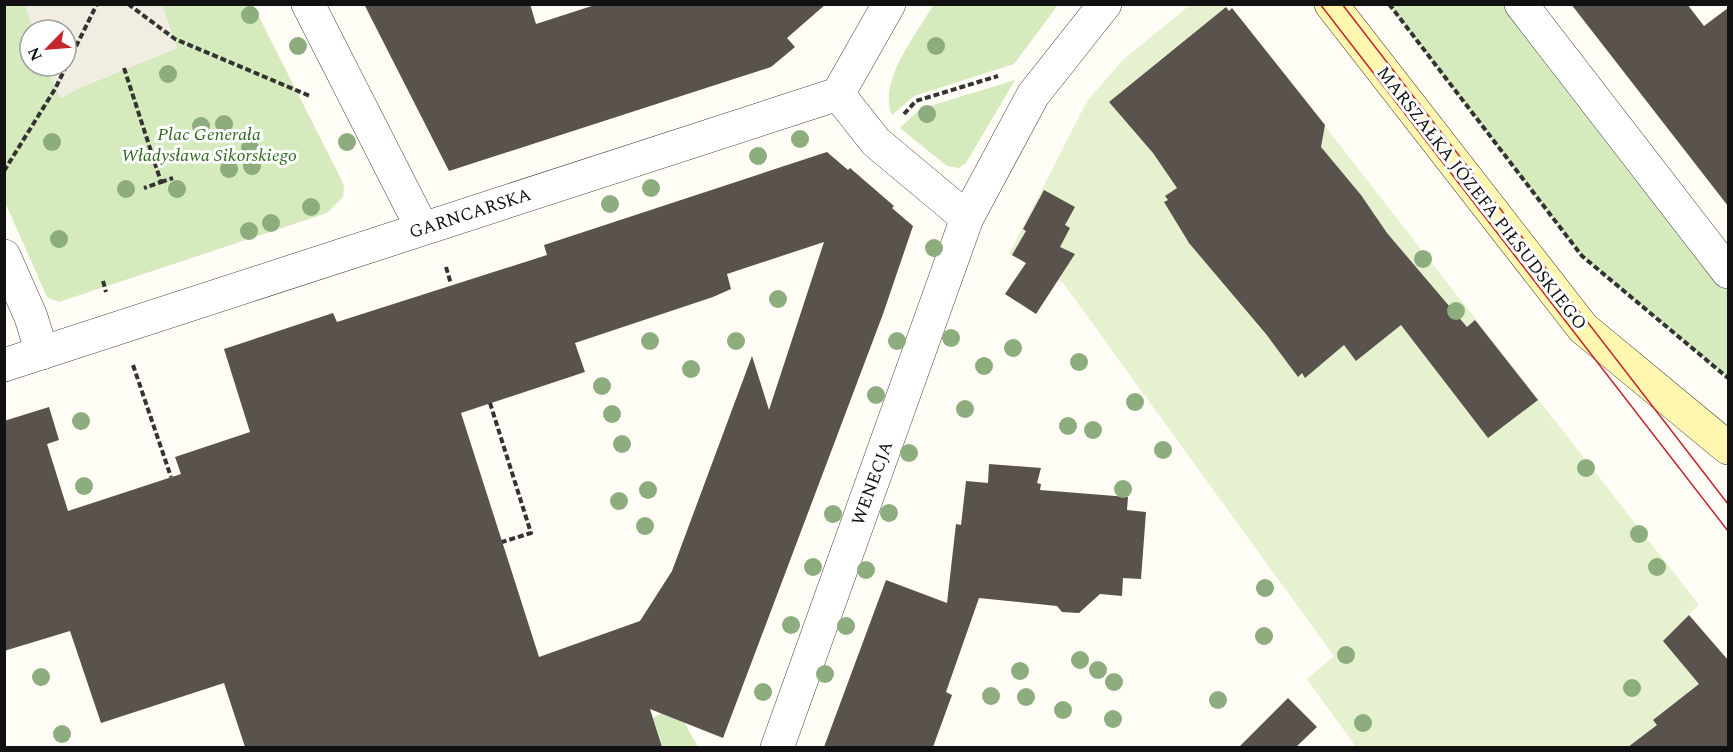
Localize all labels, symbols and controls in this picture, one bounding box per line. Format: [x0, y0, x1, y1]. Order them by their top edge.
north arrow [18, 18, 78, 78]
text: N [22, 43, 49, 65]
street label: MARSZAŁKA JÓZEFA PIŁSUDSKIEGO [1370, 61, 1593, 336]
park label: Plac Generała Władysława Sikorskiego [121, 121, 297, 169]
street label: GARNCARSKA [406, 181, 535, 246]
street label: WENECJA [845, 437, 900, 529]

